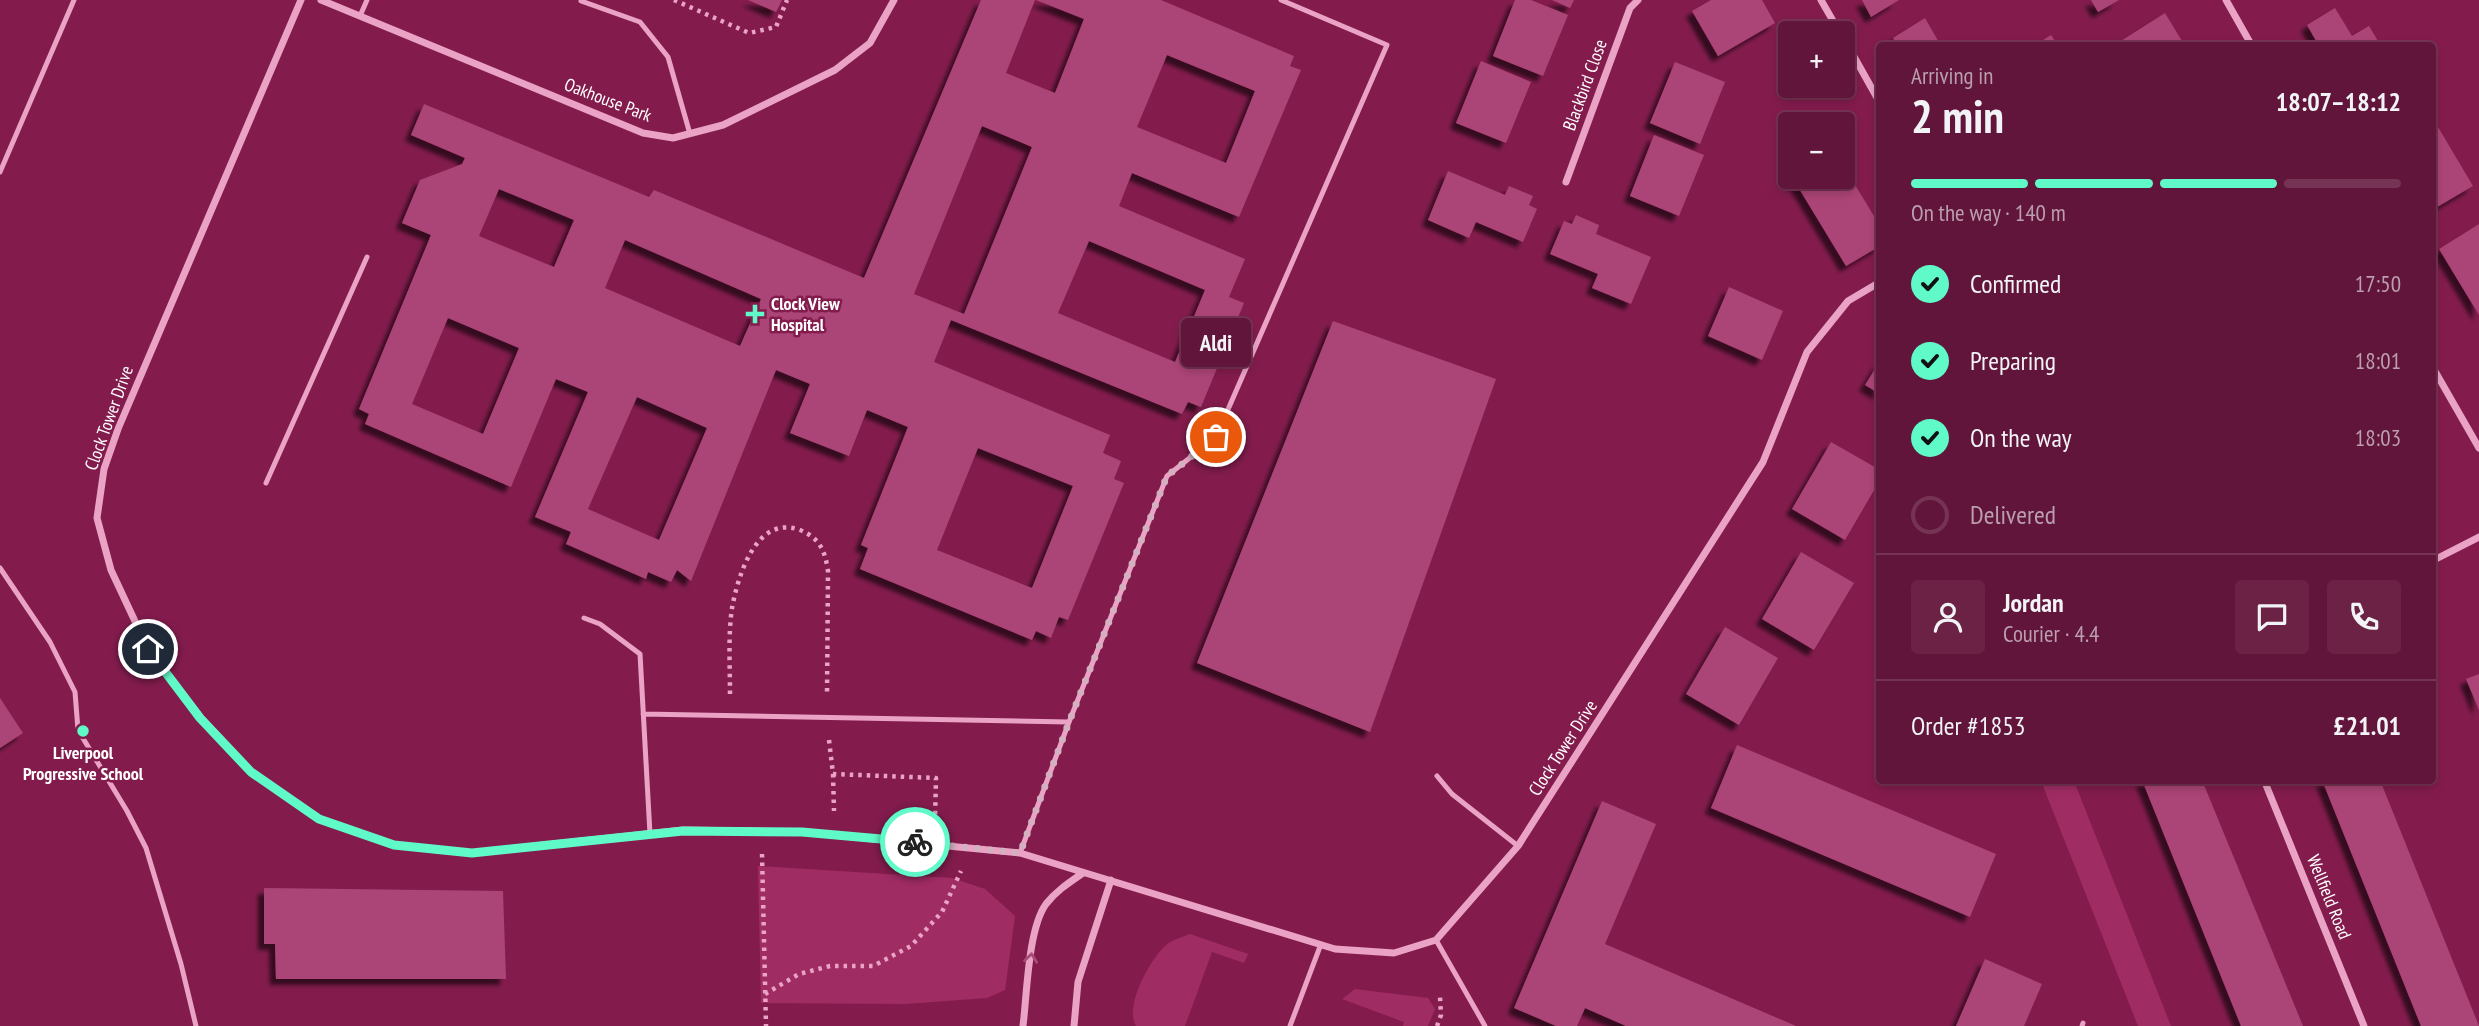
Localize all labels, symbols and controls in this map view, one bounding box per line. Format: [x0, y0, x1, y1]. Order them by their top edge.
map controls [1778, 21, 1855, 189]
button: + [1778, 21, 1855, 98]
street label: Blackbird Close [1557, 36, 1612, 134]
text: Arriving in [1911, 61, 1993, 90]
street label: Oakhouse Park [561, 72, 655, 127]
text: 18:07–18:12 [2276, 85, 2401, 118]
text: 2 min [1911, 86, 2004, 146]
button: − [1778, 112, 1855, 189]
text: On the way · 140 m [1911, 198, 2066, 227]
icon: check [1911, 265, 1949, 303]
text: Confirmed [1970, 267, 2061, 300]
text: 17:50 [2355, 269, 2401, 298]
place label: Clock View Hospital [771, 292, 840, 336]
marker: Clock View Hospital [745, 304, 765, 324]
callout: Aldi [1181, 318, 1251, 367]
text: Aldi [1200, 328, 1232, 357]
icon: check [1911, 342, 1949, 380]
text: Preparing [1970, 344, 2056, 377]
text: 18:01 [2355, 346, 2401, 375]
street label: Clock Tower Drive [79, 362, 138, 473]
pin [1186, 407, 1246, 467]
icon: bag [1197, 418, 1235, 456]
icon: check [1911, 419, 1949, 457]
text: On the way [1970, 421, 2072, 454]
text: 18:03 [2355, 423, 2401, 452]
text: Delivered [1970, 498, 2056, 531]
button: person [1911, 580, 1985, 654]
button: chat [2235, 580, 2309, 654]
button: phone [2327, 580, 2401, 654]
text: Jordan [2003, 586, 2064, 619]
pin [118, 619, 178, 679]
text: Courier · 4.4 [2003, 619, 2099, 648]
icon: home [129, 630, 167, 668]
street label: Clock Tower Drive [1523, 695, 1602, 800]
text: Order #1853 [1911, 709, 2026, 742]
text: £21.01 [2333, 709, 2401, 742]
marker: Liverpool Progressive School [75, 723, 91, 739]
place label: Liverpool Progressive School [23, 741, 144, 785]
courier [880, 807, 950, 877]
icon: bike [896, 823, 934, 861]
street label: Wellfield Road [2302, 851, 2357, 942]
one-way arrow [1024, 952, 1039, 964]

